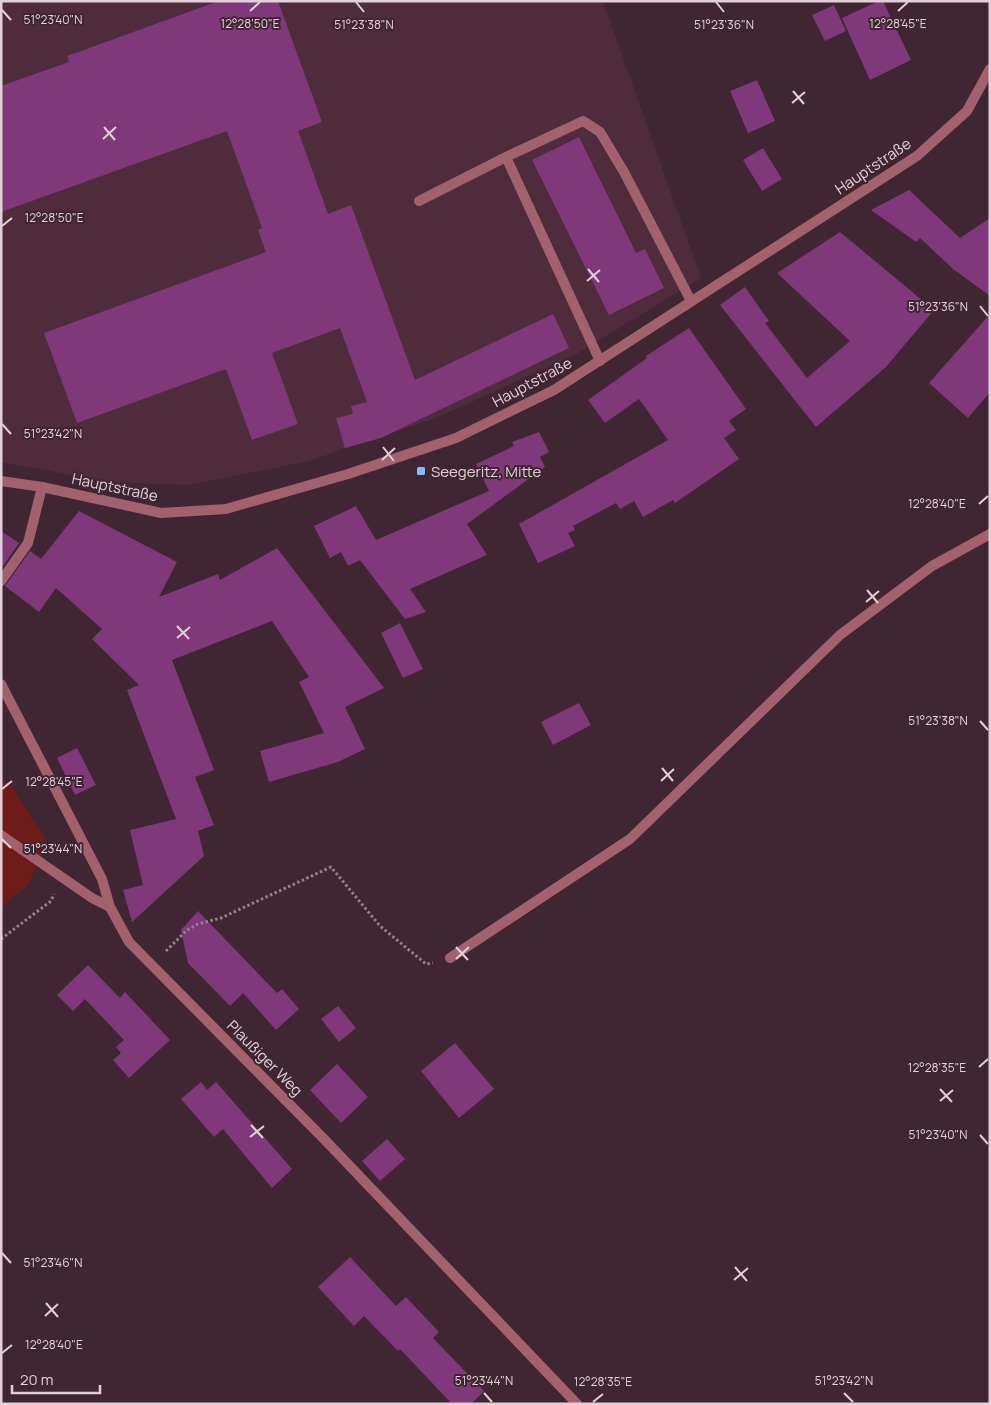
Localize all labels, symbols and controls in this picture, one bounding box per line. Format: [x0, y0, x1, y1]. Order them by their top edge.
text: 51°23'40"N [24, 11, 82, 28]
text: 12°28'50"E [220, 15, 280, 32]
text: 12°28'45"E [869, 15, 927, 32]
text: 51°23'38"N [334, 16, 394, 33]
text: 51°23'36"N [694, 16, 754, 33]
street label: Hauptstraße [831, 133, 915, 199]
text: 12°28'50"E [24, 209, 84, 226]
text: 51°23'36"N [908, 298, 968, 315]
street label: Hauptstraße [488, 352, 576, 412]
text: 51°23'42"N [24, 425, 82, 442]
place label: Seegeritz, Mitte [431, 461, 542, 482]
marker: Seegeritz, Mitte [415, 465, 427, 477]
street label: Hauptstraße [70, 468, 160, 506]
text: 12°28'40"E [908, 495, 966, 512]
text: 51°23'38"N [908, 712, 968, 729]
text: 12°28'45"E [25, 773, 83, 790]
text: 51°23'44"N [24, 840, 82, 857]
street label: Plaußiger Weg [223, 1016, 307, 1100]
text: 12°28'35"E [908, 1059, 966, 1076]
text: 51°23'40"N [909, 1126, 967, 1143]
text: 51°23'46"N [23, 1254, 83, 1271]
text: 12°28'40"E [25, 1336, 83, 1353]
scale bar [12, 1362, 100, 1394]
text: 20 m [20, 1369, 53, 1390]
text: 51°23'44"N [455, 1372, 513, 1389]
text: 51°23'42"N [815, 1372, 873, 1389]
text: 12°28'35"E [574, 1373, 632, 1390]

